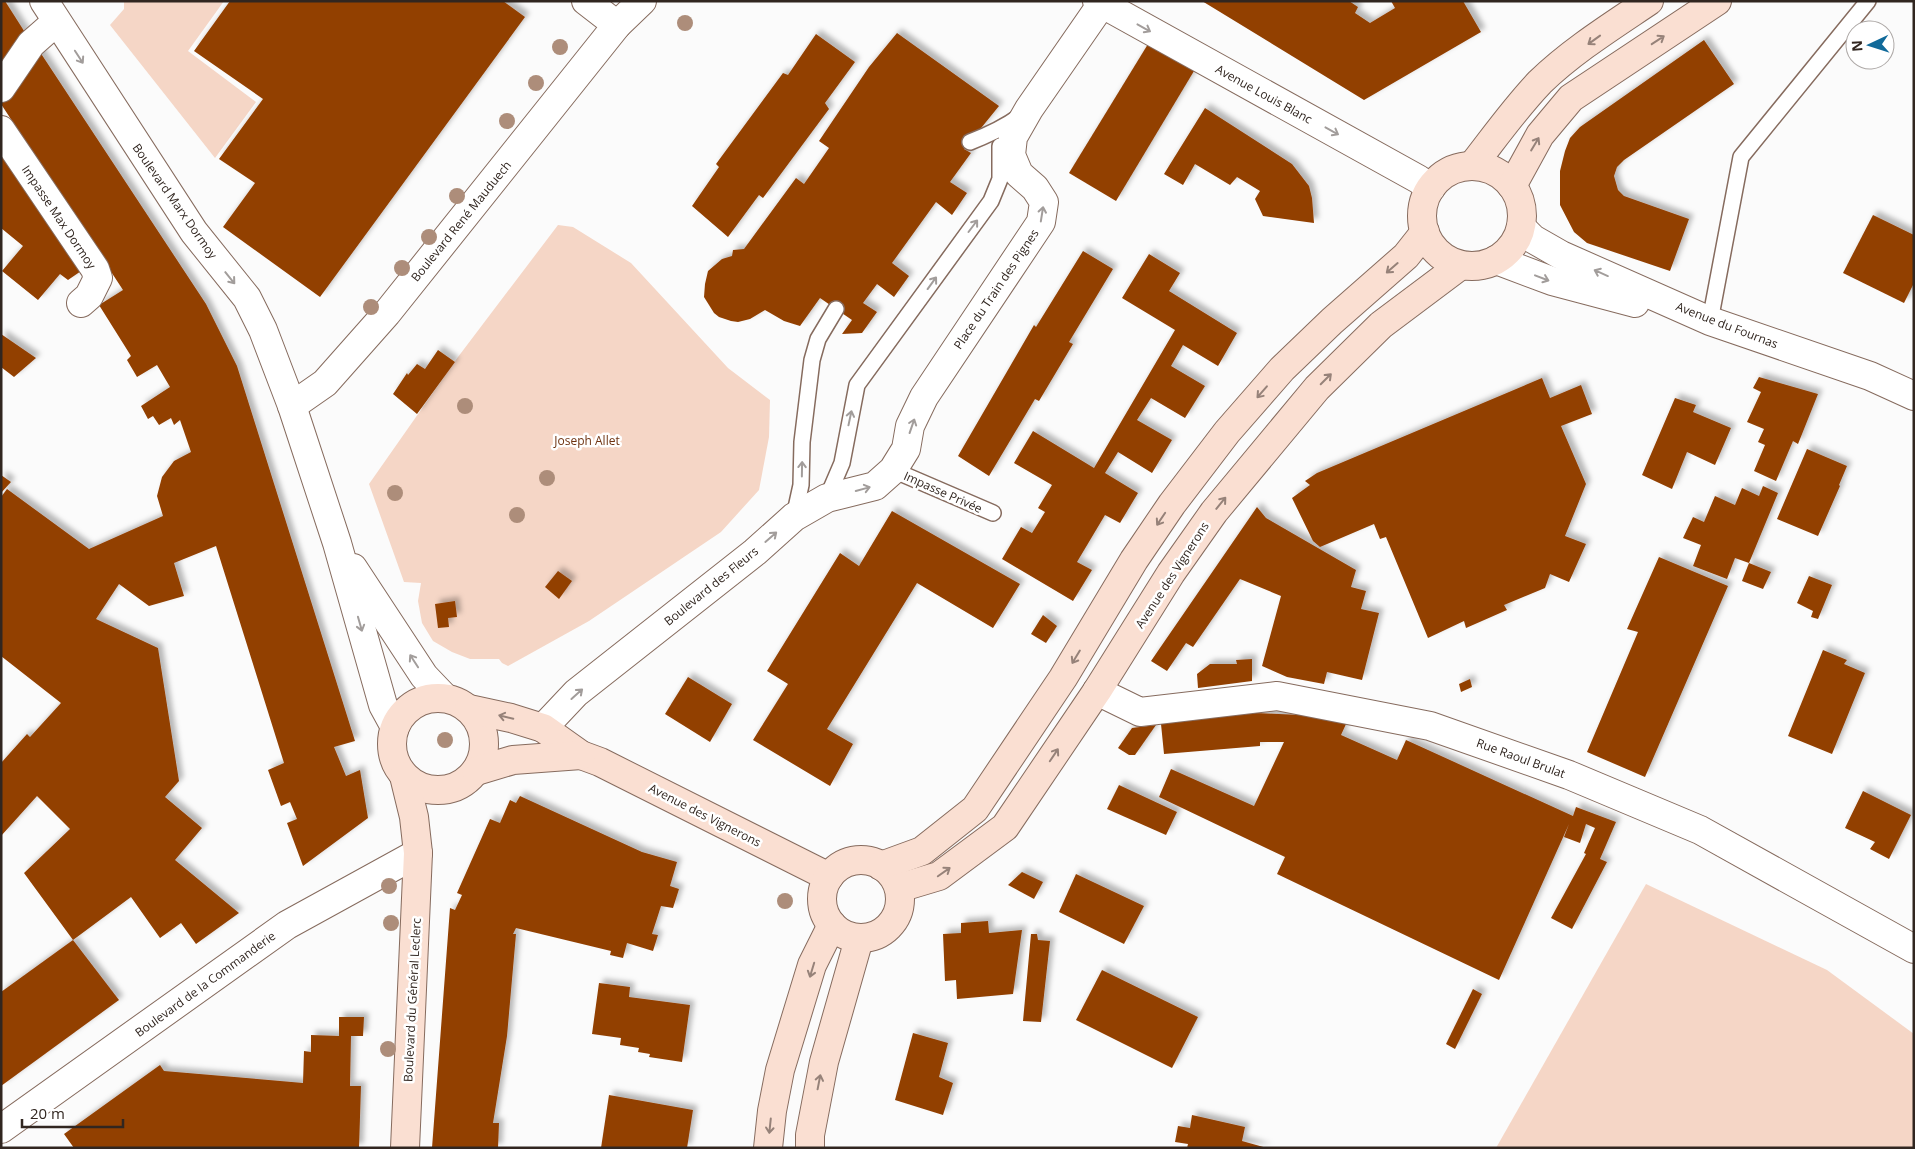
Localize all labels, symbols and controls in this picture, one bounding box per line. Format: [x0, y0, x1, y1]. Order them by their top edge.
north arrow [1845, 20, 1895, 70]
one-way arrow [1136, 23, 1151, 33]
one-way arrow [1588, 34, 1602, 45]
one-way arrow [1650, 35, 1664, 45]
text: N [1847, 40, 1866, 52]
one-way arrow [74, 50, 84, 64]
street label: Avenue Louis Blanc [1213, 60, 1316, 128]
one-way arrow [1325, 127, 1339, 137]
one-way arrow [1531, 137, 1541, 151]
street label: Boulevard Marx Dormoy [129, 140, 222, 263]
street label: Boulevard René Mauduech [407, 157, 515, 285]
street label: Impasse Max Dormoy [18, 162, 101, 273]
one-way arrow [1038, 206, 1048, 222]
one-way arrow [968, 219, 978, 233]
street label: Place du Train des Pignes [949, 225, 1043, 352]
one-way arrow [1386, 262, 1399, 274]
one-way arrow [1594, 268, 1609, 278]
one-way arrow [225, 271, 236, 284]
one-way arrow [1534, 274, 1549, 283]
one-way arrow [926, 276, 937, 290]
street label: Avenue du Fournas [1673, 298, 1781, 352]
one-way arrow [1320, 373, 1332, 385]
one-way arrow [1257, 385, 1268, 398]
one-way arrow [846, 411, 855, 427]
one-way arrow [907, 418, 917, 434]
park label: Joseph Allet [553, 432, 620, 449]
one-way arrow [797, 461, 807, 477]
street label: Impasse Privée [901, 467, 985, 517]
one-way arrow [854, 484, 870, 493]
one-way arrow [1215, 497, 1226, 510]
one-way arrow [1156, 512, 1166, 526]
street label: Avenue des Vignerons [1131, 518, 1213, 632]
one-way arrow [765, 531, 778, 543]
street label: Boulevard des Fleurs [660, 542, 762, 629]
one-way arrow [356, 615, 366, 631]
one-way arrow [1070, 650, 1080, 664]
one-way arrow [409, 654, 419, 668]
one-way arrow [570, 688, 583, 699]
one-way arrow [499, 712, 515, 721]
street label: Rue Raoul Brulat [1474, 734, 1568, 782]
one-way arrow [1049, 748, 1059, 762]
street label: Avenue des Vignerons [646, 779, 764, 851]
one-way arrow [937, 867, 951, 877]
street label: Boulevard du Général Leclerc [399, 917, 425, 1083]
street label: Boulevard de la Commanderie [131, 927, 279, 1041]
one-way arrow [806, 961, 816, 977]
one-way arrow [815, 1075, 824, 1091]
scale bar [22, 1096, 124, 1128]
text: 20 m [30, 1103, 65, 1123]
one-way arrow [765, 1118, 775, 1134]

